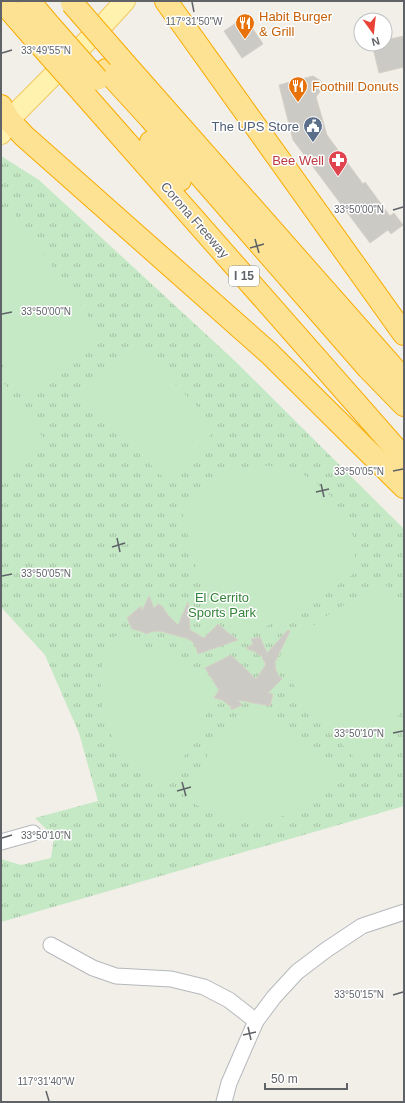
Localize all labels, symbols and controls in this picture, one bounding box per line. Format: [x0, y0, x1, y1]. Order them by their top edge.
place label: Habit Burger & Grill [259, 9, 333, 39]
restaurant icon: Habit Burger & Grill [234, 12, 256, 40]
north arrow [353, 12, 393, 52]
text: 117°31'50"W [165, 16, 223, 27]
text: N [370, 35, 381, 48]
text: 33°49'55"N [21, 45, 71, 56]
restaurant icon: Foothill Donuts [287, 75, 309, 103]
place label: Foothill Donuts [312, 79, 399, 94]
public building icon: The UPS Store [302, 115, 324, 143]
place label: The UPS Store [212, 119, 299, 134]
pharmacy icon: Bee Well [327, 149, 349, 177]
place label: Bee Well [272, 153, 324, 168]
street label: Corona Freeway [158, 179, 233, 262]
text: 33°50'00"N [334, 204, 384, 215]
road number: I 15 [229, 266, 259, 286]
text: 33°50'00"N [21, 306, 71, 317]
text: 33°50'05"N [334, 466, 384, 477]
text: 33°50'05"N [21, 568, 71, 579]
park label: El Cerrito Sports Park [188, 590, 256, 620]
text: 33°50'10"N [334, 728, 384, 739]
text: 33°50'10"N [21, 830, 71, 841]
text: 33°50'15"N [334, 989, 384, 1000]
scale bar [265, 1065, 347, 1091]
text: 50 m [271, 1072, 298, 1086]
text: 117°31'40"W [17, 1076, 75, 1087]

